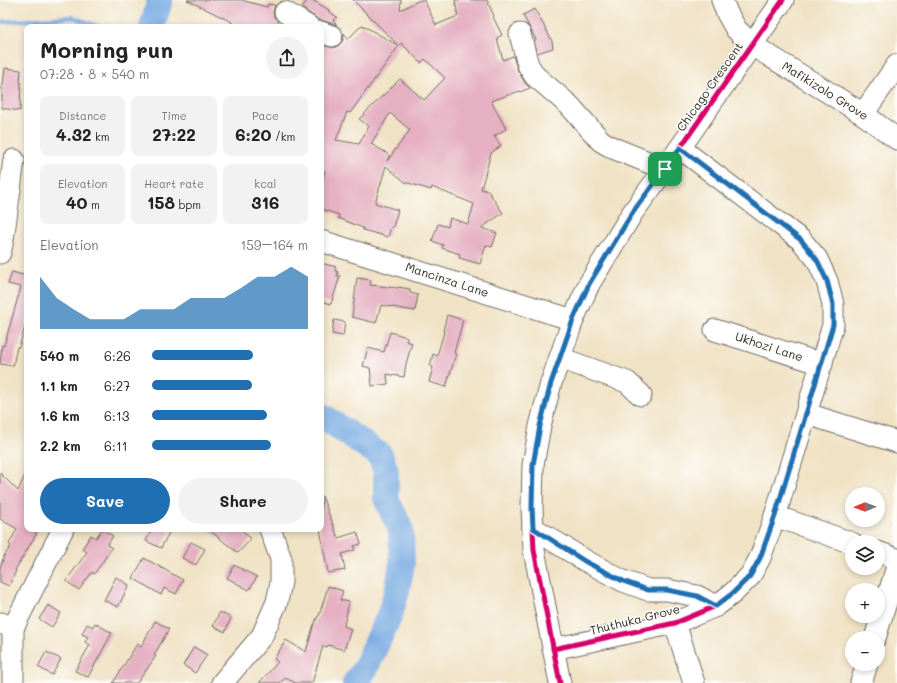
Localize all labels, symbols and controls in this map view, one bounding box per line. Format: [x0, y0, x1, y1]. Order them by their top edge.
text: Morning run [40, 35, 173, 64]
button: share [266, 37, 308, 79]
street label: Chicago Crescent [672, 39, 746, 134]
street label: Mafikizolo Grove [779, 57, 872, 123]
text: 07:28 · 8 × 540 m [40, 65, 149, 82]
text: Distance [59, 108, 106, 123]
text: Time [161, 108, 187, 123]
text: Pace [252, 108, 279, 123]
text: 4.32 [56, 123, 91, 145]
text: 27:22 [152, 123, 196, 145]
text: 6:20 [235, 123, 271, 145]
text: km [91, 129, 110, 144]
text: /km [271, 129, 295, 144]
pin [648, 152, 682, 186]
icon: arrive [654, 158, 676, 180]
text: Elevation [58, 176, 107, 191]
text: Heart rate [144, 176, 204, 191]
text: kcal [254, 176, 276, 191]
text: 40 [66, 191, 87, 213]
text: 158 [147, 191, 175, 213]
text: 316 [251, 191, 279, 213]
text: m [87, 197, 100, 212]
text: bpm [175, 197, 201, 212]
text: Elevation [40, 236, 98, 253]
text: 159–164 m [240, 236, 308, 253]
street label: Mancinza Lane [404, 258, 491, 300]
street label: Ukhozi Lane [733, 328, 805, 365]
text: 540 m [40, 347, 79, 364]
text: 6:26 [104, 347, 131, 364]
text: 1.1 km [40, 377, 78, 394]
text: 6:27 [104, 377, 130, 394]
text: 1.6 km [40, 407, 80, 424]
text: 6:13 [104, 407, 129, 424]
text: 2.2 km [40, 437, 81, 454]
text: 6:11 [104, 437, 128, 454]
button: Save [40, 478, 170, 524]
button: Share [178, 478, 308, 524]
north arrow [845, 487, 885, 527]
map controls [845, 487, 885, 671]
button: layers [845, 535, 885, 575]
button: + [845, 583, 885, 623]
street label: Thuthuka Grove [588, 600, 681, 638]
button: − [845, 631, 885, 671]

